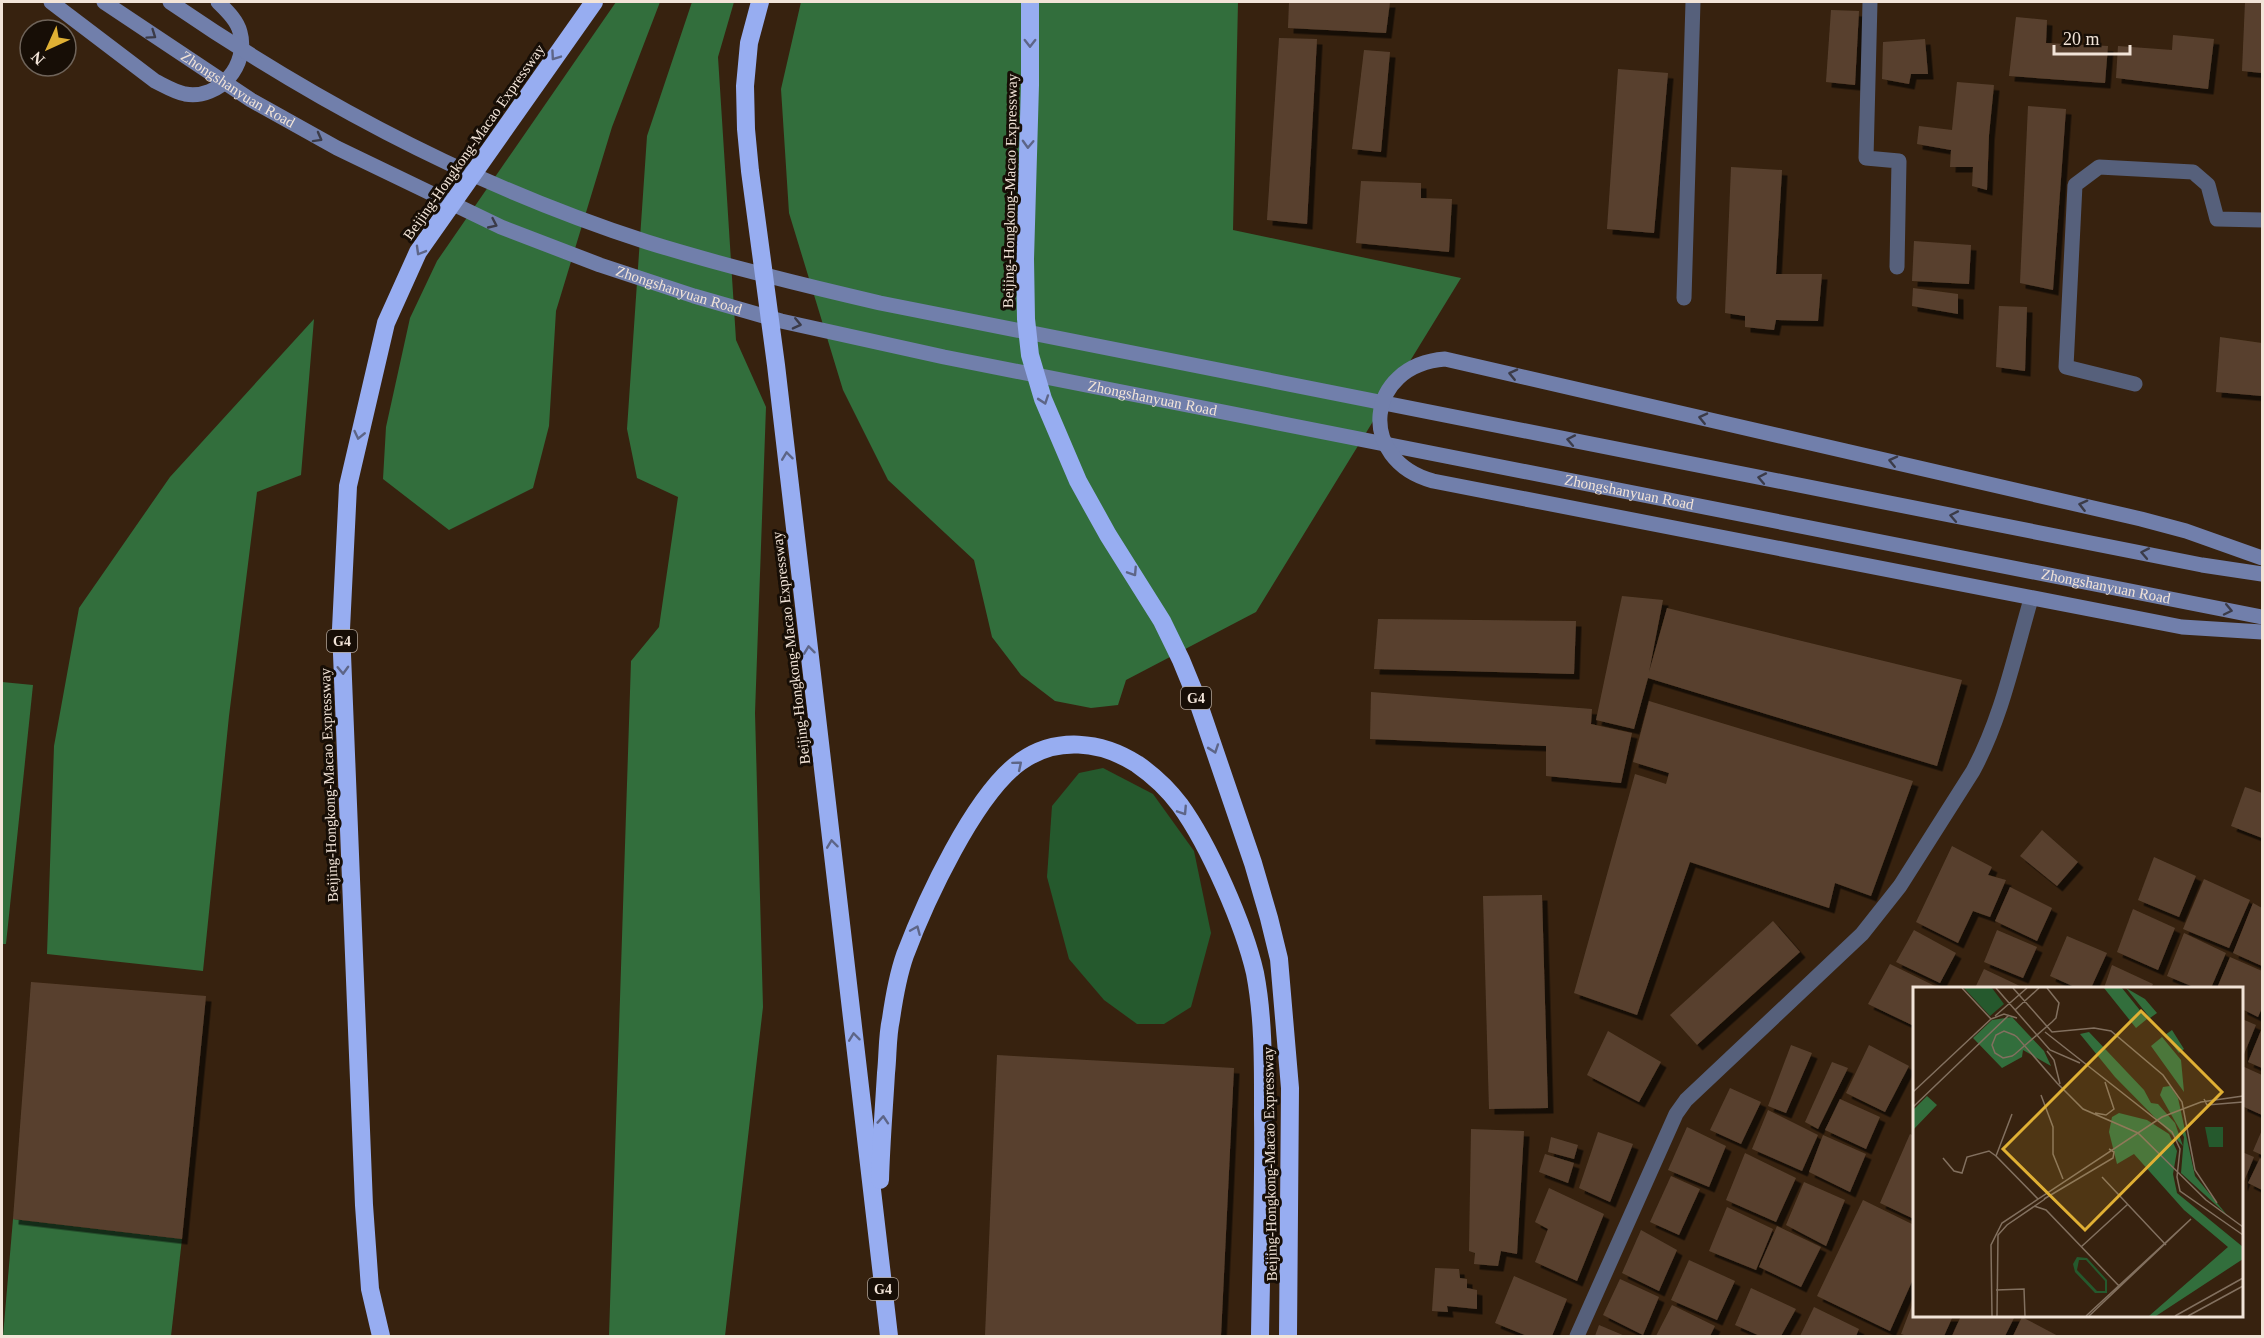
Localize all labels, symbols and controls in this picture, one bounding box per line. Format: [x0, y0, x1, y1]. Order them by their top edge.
north arrow [18, 18, 78, 78]
scale bar [2054, 18, 2130, 56]
one-way arrow [146, 28, 157, 39]
text: 20 m [2063, 29, 2100, 49]
one-way arrow [1024, 39, 1036, 48]
street label: Beijing-Hongkong-Macao Expressway [400, 41, 548, 243]
text: N [27, 48, 48, 68]
street label: Zhongshanyuan Road [178, 48, 298, 131]
one-way arrow [551, 49, 562, 60]
street label: Beijing-Hongkong-Macao Expressway [1000, 73, 1020, 308]
one-way arrow [312, 130, 322, 142]
one-way arrow [1022, 139, 1035, 148]
one-way arrow [486, 216, 497, 228]
one-way arrow [416, 244, 427, 255]
street label: Zhongshanyuan Road [614, 263, 744, 317]
one-way arrow [792, 317, 802, 330]
one-way arrow [1508, 368, 1518, 381]
street label: Zhongshanyuan Road [1086, 378, 1219, 419]
one-way arrow [1036, 394, 1049, 405]
one-way arrow [1698, 412, 1708, 425]
one-way arrow [353, 430, 366, 440]
one-way arrow [1566, 434, 1576, 447]
one-way arrow [781, 452, 794, 461]
one-way arrow [1888, 455, 1898, 468]
street label: Zhongshanyuan Road [1563, 472, 1696, 513]
one-way arrow [1758, 472, 1768, 485]
one-way arrow [2078, 499, 2088, 512]
one-way arrow [1949, 510, 1959, 523]
street label: Beijing-Hongkong-Macao Expressway [769, 530, 813, 765]
one-way arrow [2140, 547, 2150, 560]
one-way arrow [1125, 566, 1136, 577]
street label: Zhongshanyuan Road [2040, 566, 2172, 607]
one-way arrow [2223, 603, 2233, 616]
road number: G4 [327, 630, 357, 652]
one-way arrow [804, 645, 816, 655]
one-way arrow [336, 666, 349, 675]
street label: Beijing-Hongkong-Macao Expressway [317, 667, 341, 902]
road number: G4 [1181, 687, 1211, 709]
one-way arrow [1207, 743, 1219, 754]
one-way arrow [1011, 761, 1022, 772]
one-way arrow [1176, 804, 1187, 815]
one-way arrow [826, 839, 839, 848]
one-way arrow [909, 925, 921, 936]
inset map [1913, 987, 2243, 1317]
one-way arrow [849, 1033, 861, 1042]
street label: Beijing-Hongkong-Macao Expressway [1260, 1046, 1280, 1281]
one-way arrow [876, 1116, 889, 1125]
road number: G4 [868, 1278, 898, 1300]

